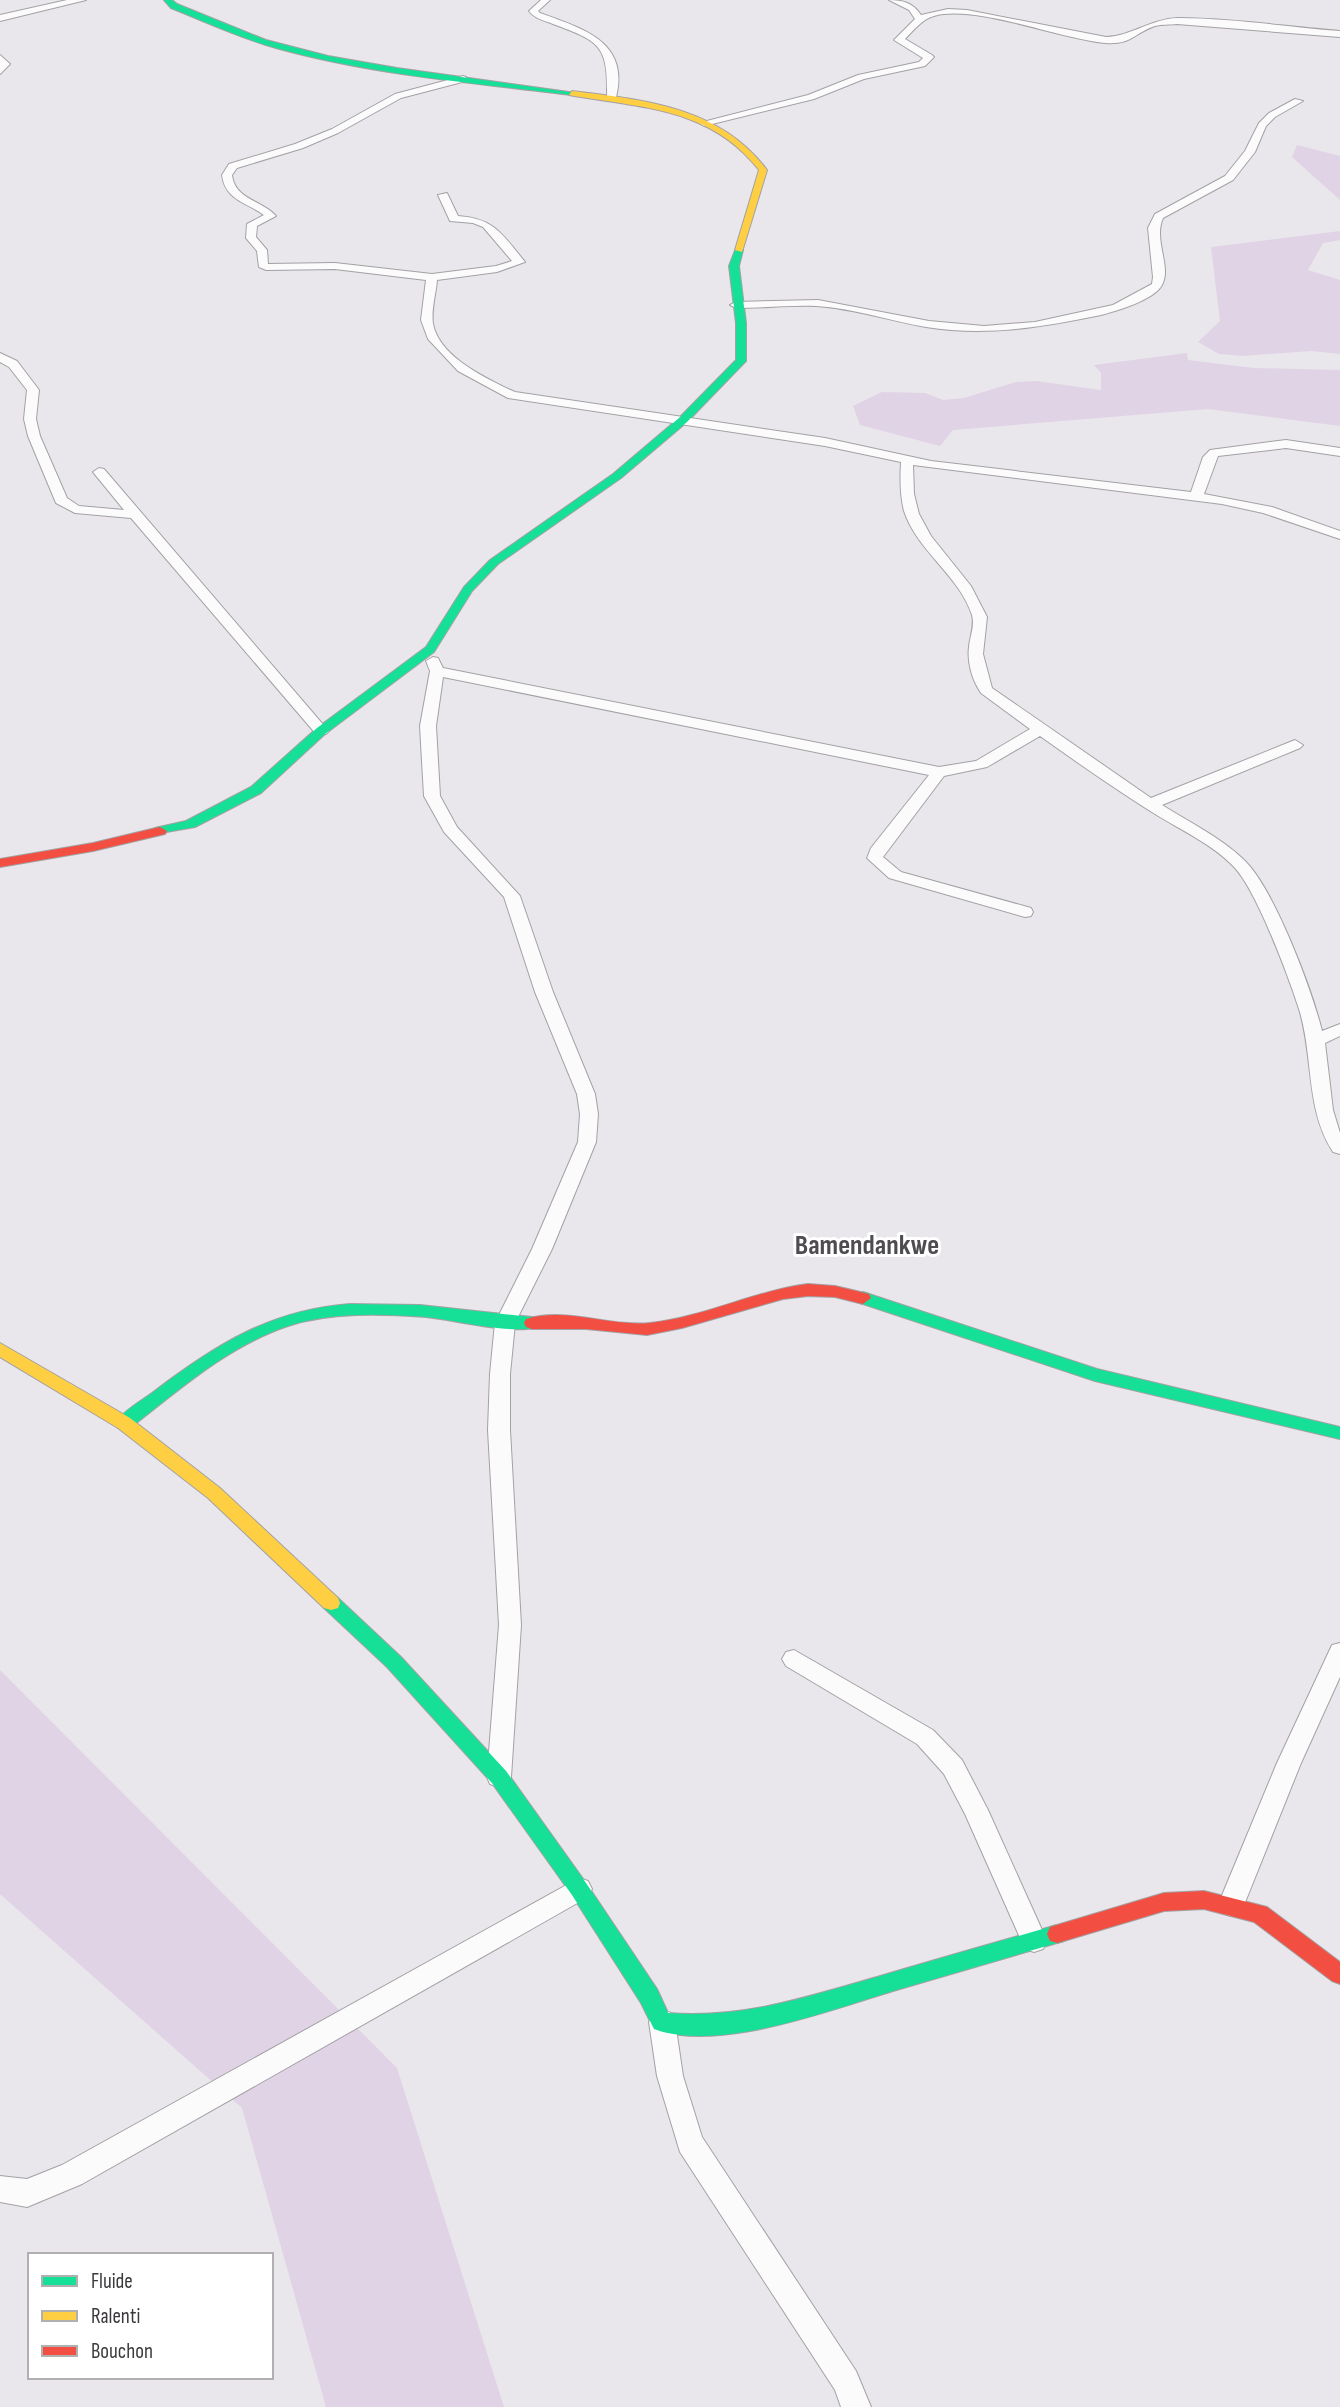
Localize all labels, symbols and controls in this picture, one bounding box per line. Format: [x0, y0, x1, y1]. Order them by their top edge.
district label: Bamendankwe [795, 1229, 939, 1262]
legend [28, 2253, 273, 2379]
text: Fluide [91, 2269, 133, 2294]
text: Ralenti [91, 2304, 140, 2329]
text: Bouchon [91, 2339, 153, 2364]

